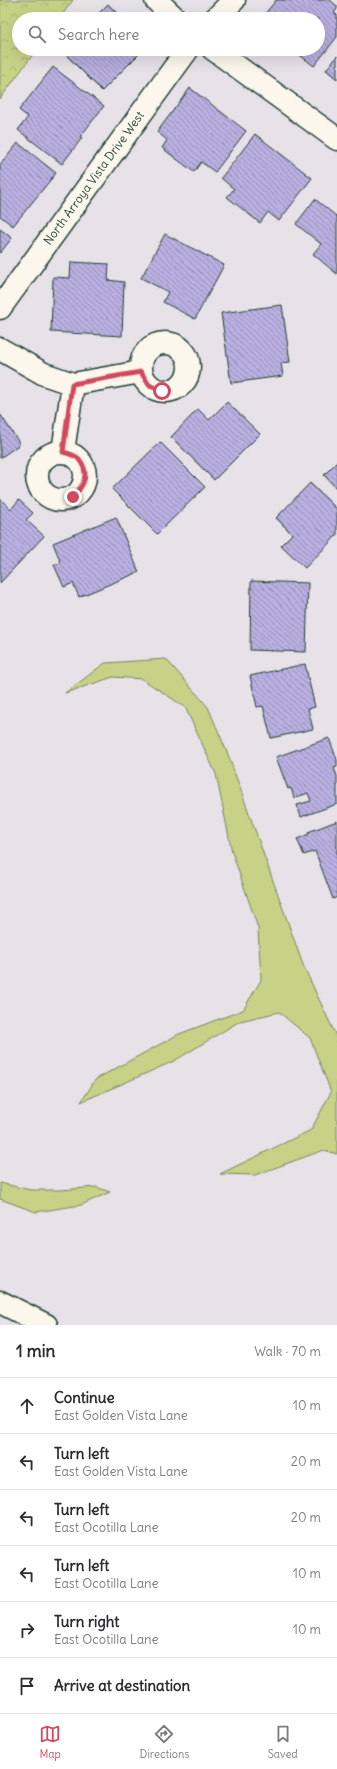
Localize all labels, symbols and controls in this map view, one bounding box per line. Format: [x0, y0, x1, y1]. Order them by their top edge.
search box [12, 12, 325, 56]
icon: search [26, 23, 48, 45]
text: Search here [58, 25, 139, 44]
street label: North Arroya Vista Drive West [40, 108, 147, 247]
route start [153, 382, 171, 400]
route end [64, 488, 82, 506]
text: 1 min [16, 1340, 55, 1362]
text: Walk · 70 m [254, 1343, 321, 1360]
text: Continue [54, 1388, 115, 1407]
icon: ahead [16, 1395, 38, 1417]
text: 10 m [293, 1397, 321, 1414]
text: East Golden Vista Lane [54, 1407, 188, 1424]
text: Turn left [54, 1444, 109, 1463]
icon: left [16, 1451, 38, 1473]
text: 20 m [291, 1453, 321, 1470]
text: East Golden Vista Lane [54, 1463, 188, 1480]
text: Turn left [54, 1500, 109, 1519]
icon: left [16, 1507, 38, 1529]
text: 20 m [291, 1509, 321, 1526]
text: East Ocotilla Lane [54, 1519, 159, 1536]
text: Turn left [54, 1556, 109, 1575]
icon: left [16, 1563, 38, 1585]
text: 10 m [293, 1565, 321, 1582]
text: East Ocotilla Lane [54, 1575, 159, 1592]
text: Turn right [54, 1612, 119, 1631]
icon: right [16, 1619, 38, 1641]
text: 10 m [293, 1621, 321, 1638]
text: East Ocotilla Lane [54, 1631, 159, 1648]
icon: arrive [16, 1675, 38, 1697]
text: Arrive at destination [54, 1676, 190, 1695]
tab: Map [39, 1723, 61, 1761]
tab: Directions [140, 1723, 189, 1761]
tab: Saved [268, 1723, 298, 1761]

